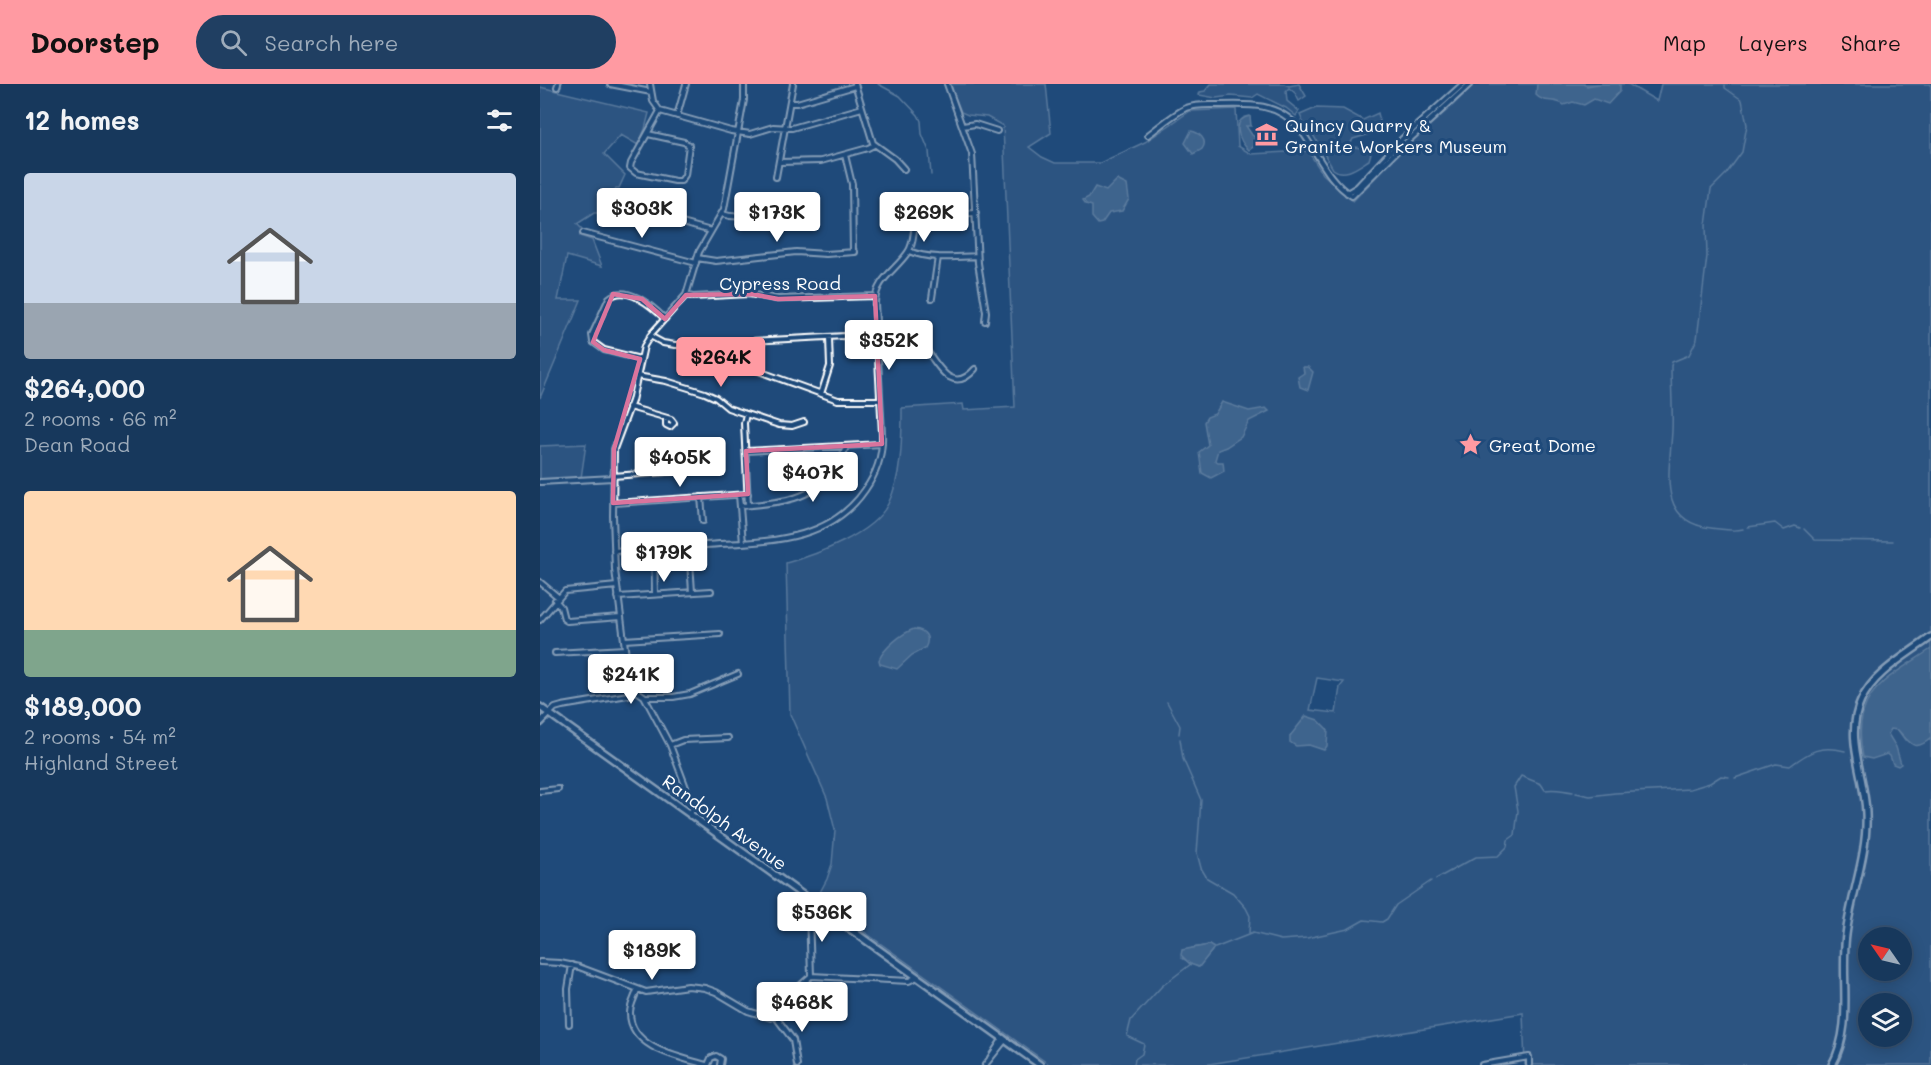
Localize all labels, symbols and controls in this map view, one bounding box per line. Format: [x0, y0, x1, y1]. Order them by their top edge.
search box [196, 15, 616, 69]
text: Doorstep [30, 24, 160, 60]
icon: search [217, 26, 250, 59]
text: Search here [265, 28, 398, 57]
text: Map [1663, 29, 1706, 56]
text: Layers [1739, 29, 1808, 56]
text: Share [1841, 29, 1901, 56]
text: 12 homes [24, 103, 140, 137]
icon: filters [483, 104, 516, 137]
place label: Quincy Quarry & Granite Workers Museum [1285, 113, 1507, 158]
museum icon: Quincy Quarry & Granite Workers Museum [1254, 122, 1280, 148]
pin: $303K [600, 188, 684, 239]
pin: $173K [735, 192, 819, 243]
pin: $269K [882, 192, 966, 243]
text: $303K [611, 194, 673, 220]
text: $173K [748, 198, 806, 224]
text: $269K [894, 198, 954, 224]
icon: home [216, 212, 324, 320]
street label: Cypress Road [719, 271, 841, 295]
pin: $352K [847, 320, 931, 371]
text: $352K [859, 326, 919, 352]
pin: $264K [679, 337, 763, 388]
text: $264K [690, 343, 752, 369]
text: $264,000 [24, 371, 145, 405]
text: 2 rooms · 66 m² [24, 405, 177, 431]
text: Dean Road [24, 431, 130, 457]
place icon: Great Dome [1458, 432, 1484, 458]
place label: Great Dome [1489, 433, 1596, 457]
pin: $405K [638, 437, 722, 488]
text: $405K [649, 443, 711, 469]
pin: $407K [771, 452, 855, 503]
text: $407K [782, 458, 844, 484]
icon: home [216, 530, 324, 638]
pin: $179K [622, 532, 706, 583]
text: $179K [635, 538, 693, 564]
pin: $241K [589, 654, 673, 705]
text: $241K [602, 660, 660, 686]
text: $189,000 [24, 689, 141, 723]
text: 2 rooms · 54 m² [24, 723, 176, 749]
text: Highland Street [24, 749, 179, 775]
street label: Randolph Avenue [658, 769, 792, 875]
pin: $536K [780, 892, 864, 943]
text: $536K [791, 898, 853, 924]
north arrow [1858, 927, 1912, 981]
map controls [1858, 927, 1912, 1047]
pin: $189K [610, 930, 694, 981]
text: $189K [623, 936, 681, 962]
pin: $468K [760, 982, 844, 1033]
text: $468K [771, 988, 833, 1014]
button: layers [1858, 993, 1912, 1047]

